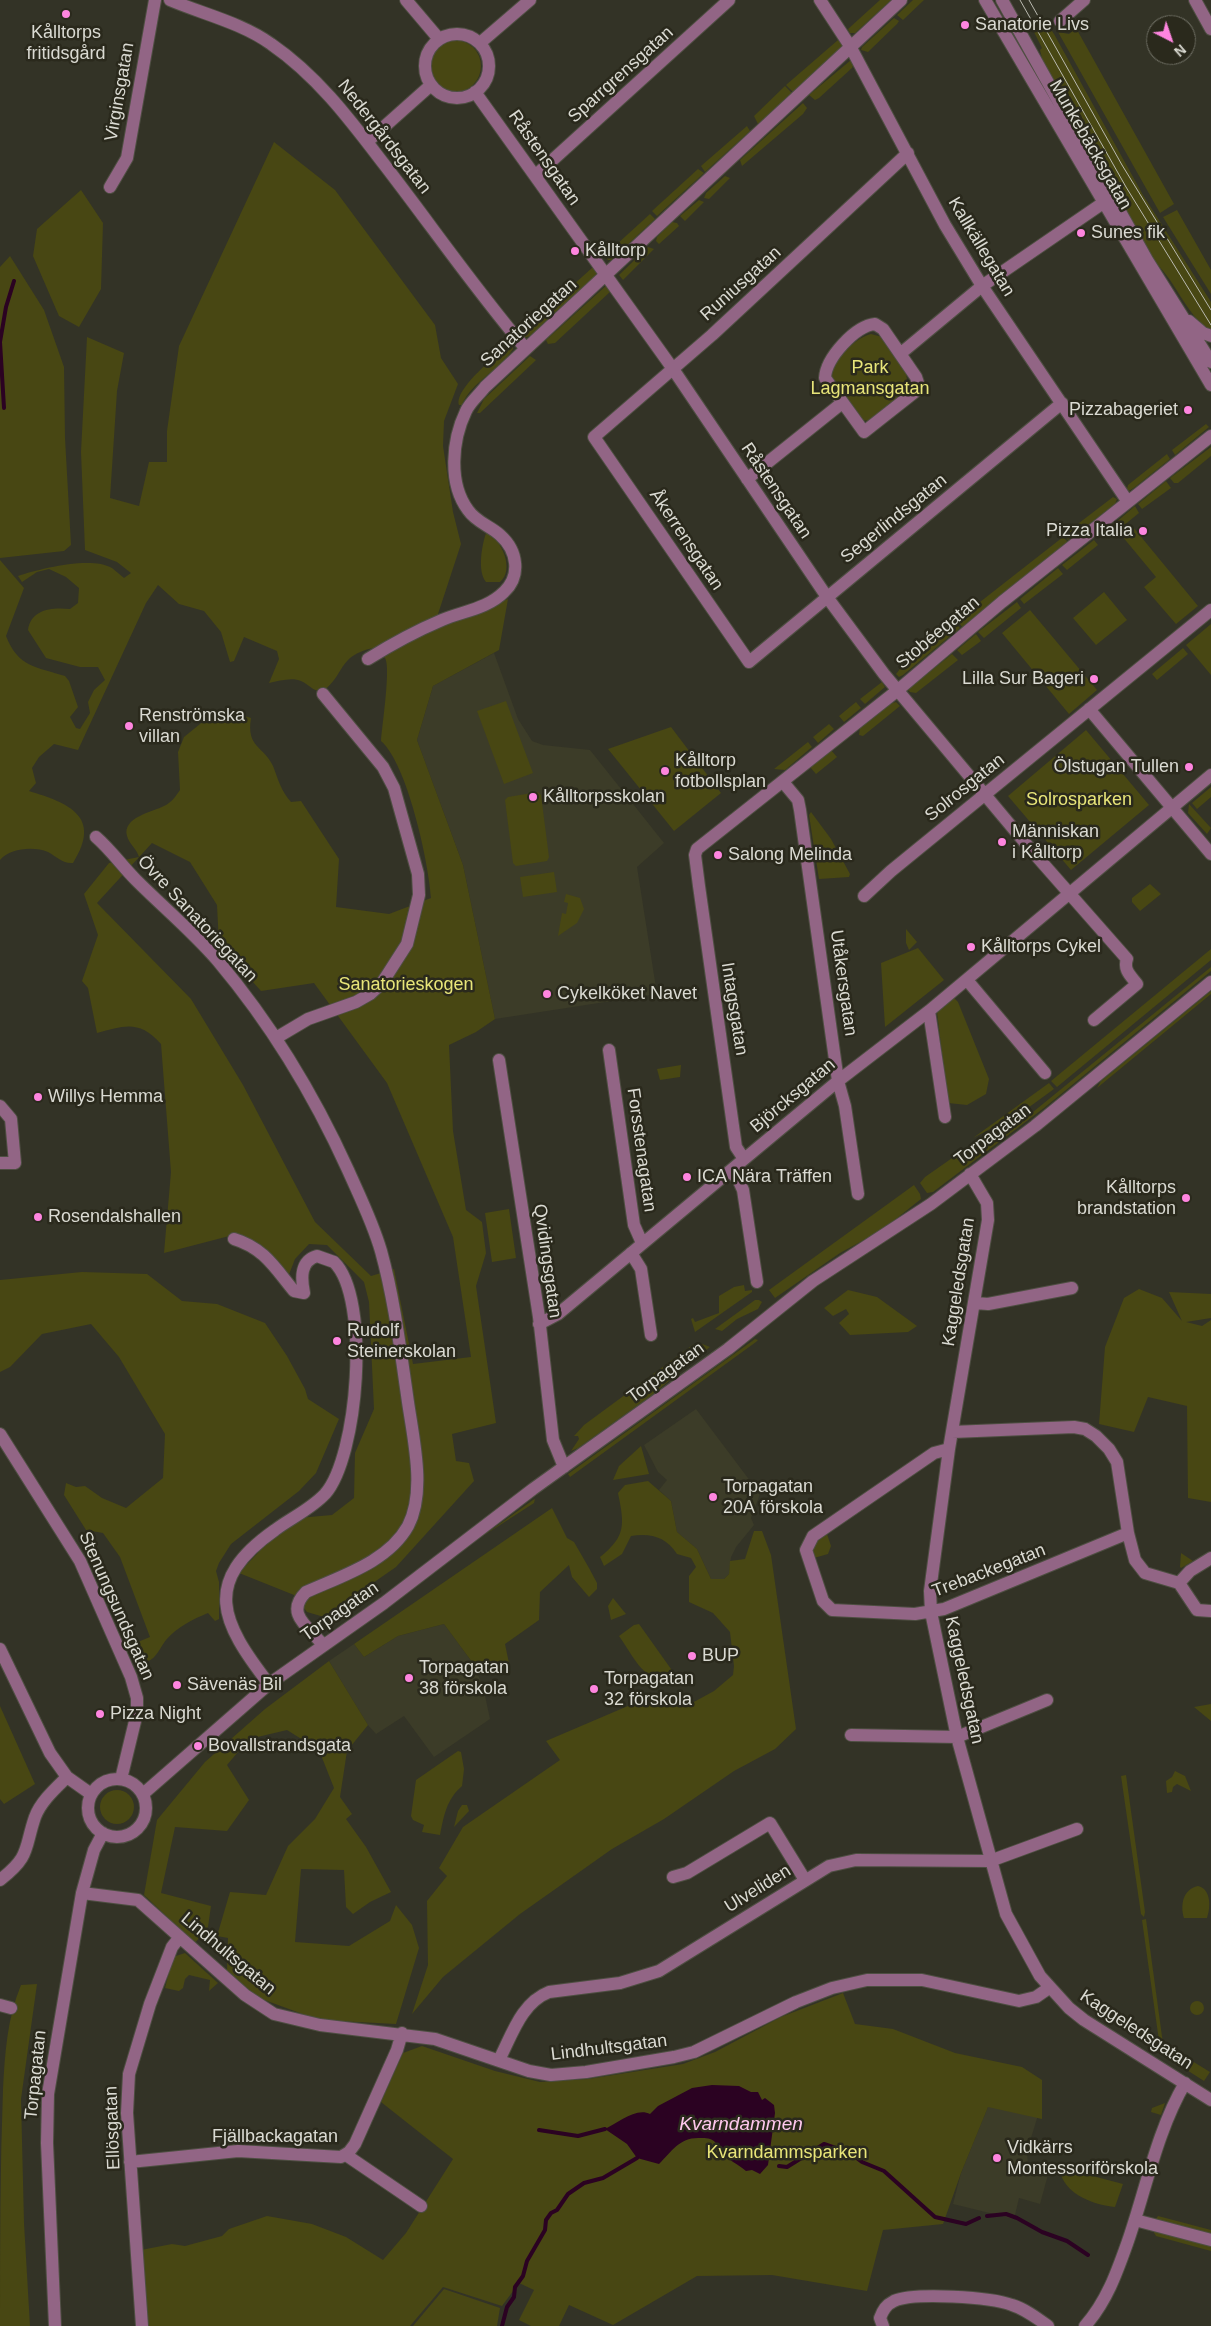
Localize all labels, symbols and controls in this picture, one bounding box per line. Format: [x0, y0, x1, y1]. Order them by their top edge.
marker: Kålltorps fritidsgård [60, 8, 72, 20]
place label: Sanatorie Livs [975, 14, 1089, 36]
north arrow [1146, 15, 1196, 65]
marker: Sanatorie Livs [959, 19, 971, 31]
place label: Kålltorps fritidsgård [26, 22, 106, 64]
street label: Sparrgrensgatan [564, 22, 678, 128]
street label: Virginsgatan [101, 41, 139, 143]
text: N [1171, 41, 1189, 60]
street label: Nedergårdsgatan [333, 76, 435, 198]
street label: Munkebäcksgatan [1044, 76, 1136, 214]
street label: Råstensgatan [503, 106, 585, 210]
street label: Kallkällegatan [943, 193, 1019, 301]
place label: Sunes fik [1091, 222, 1165, 244]
marker: Sunes fik [1075, 227, 1087, 239]
place label: Kålltorp [585, 240, 646, 262]
street label: Runiusgatan [696, 242, 786, 326]
marker: Kålltorp [569, 245, 581, 257]
street label: Sanatoriegatan [476, 274, 582, 372]
park label: Park Lagmansgatan [810, 357, 930, 399]
place label: Pizzabageriet [1069, 399, 1178, 421]
marker: Pizzabageriet [1182, 404, 1194, 416]
street label: Råstensgatan [736, 439, 816, 543]
street label: Segerlindsgatan [837, 470, 951, 568]
street label: Åkerrensgatan [644, 485, 728, 595]
place label: Pizza Italia [1046, 520, 1133, 542]
marker: Pizza Italia [1137, 525, 1149, 537]
street label: Stobéegatan [892, 592, 984, 674]
place label: Lilla Sur Bageri [962, 668, 1084, 690]
marker: Lilla Sur Bageri [1088, 673, 1100, 685]
place label: Renströmska villan [139, 705, 245, 748]
marker: Renströmska villan [123, 720, 135, 732]
street label: Solrosgatan [921, 749, 1009, 827]
place label: Kålltorp fotbollsplan [675, 750, 766, 792]
place label: Ölstugan Tullen [1054, 756, 1179, 778]
marker: Ölstugan Tullen [1183, 761, 1195, 773]
marker: Kålltorp fotbollsplan [659, 765, 671, 777]
place label: Kålltorpsskolan [543, 786, 665, 808]
park label: Solrosparken [1026, 789, 1132, 811]
marker: Kålltorpsskolan [527, 791, 539, 803]
place label: Människan i Kålltorp [1012, 821, 1099, 864]
marker: Människan i Kålltorp [996, 836, 1008, 848]
place label: Salong Melinda [728, 844, 852, 866]
marker: Salong Melinda [712, 849, 724, 861]
street label: Övre Sanatoriegatan [132, 851, 262, 987]
street label: Utåkersgatan [825, 928, 861, 1038]
place label: Kålltorps Cykel [981, 936, 1101, 958]
marker: Kålltorps Cykel [965, 941, 977, 953]
street label: Intagsgatan [716, 961, 752, 1057]
park label: Sanatorieskogen [338, 974, 474, 996]
place label: Cykelköket Navet [557, 983, 697, 1005]
marker: Cykelköket Navet [541, 988, 553, 1000]
street label: Björcksgatan [746, 1054, 840, 1138]
place label: Willys Hemma [48, 1086, 163, 1108]
street label: Forsstenagatan [622, 1087, 660, 1213]
marker: Willys Hemma [32, 1091, 44, 1103]
street label: Torpagatan [951, 1099, 1035, 1171]
place label: ICA Nära Träffen [697, 1166, 832, 1188]
marker: ICA Nära Träffen [681, 1171, 693, 1183]
place label: Kålltorps brandstation [1077, 1177, 1176, 1220]
marker: Kålltorps brandstation [1180, 1192, 1192, 1204]
street label: Qvidingsgatan [528, 1203, 566, 1319]
place label: Rosendalshallen [48, 1206, 181, 1228]
marker: Rosendalshallen [32, 1211, 44, 1223]
street label: Kaggeledsgatan [938, 1216, 980, 1348]
place label: Rudolf Steinerskolan [347, 1320, 456, 1362]
marker: Rudolf Steinerskolan [331, 1335, 343, 1347]
street label: Torpagatan [623, 1338, 709, 1408]
place label: Torpagatan 20A förskola [723, 1476, 823, 1518]
marker: Torpagatan 20A förskola [707, 1491, 719, 1503]
street label: Stenungsundsgatan [74, 1528, 158, 1684]
street label: Trebackegatan [929, 1540, 1049, 1602]
street label: Torpagatan [297, 1577, 383, 1647]
street label: Kaggeledsgatan [940, 1614, 988, 1746]
place label: BUP [702, 1645, 739, 1667]
marker: BUP [686, 1650, 698, 1662]
place label: Torpagatan 38 förskola [419, 1657, 509, 1700]
place label: Torpagatan 32 förskola [604, 1668, 694, 1710]
marker: Torpagatan 38 förskola [403, 1672, 415, 1684]
place label: Sävenäs Bil [187, 1674, 282, 1696]
marker: Sävenäs Bil [171, 1679, 183, 1691]
marker: Torpagatan 32 förskola [588, 1683, 600, 1695]
place label: Pizza Night [110, 1703, 201, 1725]
marker: Pizza Night [94, 1708, 106, 1720]
place label: Bovallstrandsgata [208, 1735, 351, 1757]
marker: Bovallstrandsgata [192, 1740, 204, 1752]
street label: Ulveliden [721, 1860, 795, 1918]
street label: Lindhultsgatan [176, 1908, 280, 2000]
street label: Kaggeledsgatan [1076, 1986, 1196, 2074]
street label: Torpagatan [21, 2029, 51, 2121]
street label: Lindhultsgatan [550, 2030, 668, 2066]
street label: Ellösgatan [101, 2086, 125, 2170]
water label: Kvarndammen [679, 2114, 803, 2136]
street label: Fjällbackagatan [212, 2126, 338, 2148]
place label: Vidkärrs Montessoriförskola [1007, 2137, 1158, 2180]
park label: Kvarndammsparken [706, 2142, 868, 2164]
marker: Vidkärrs Montessoriförskola [991, 2152, 1003, 2164]

